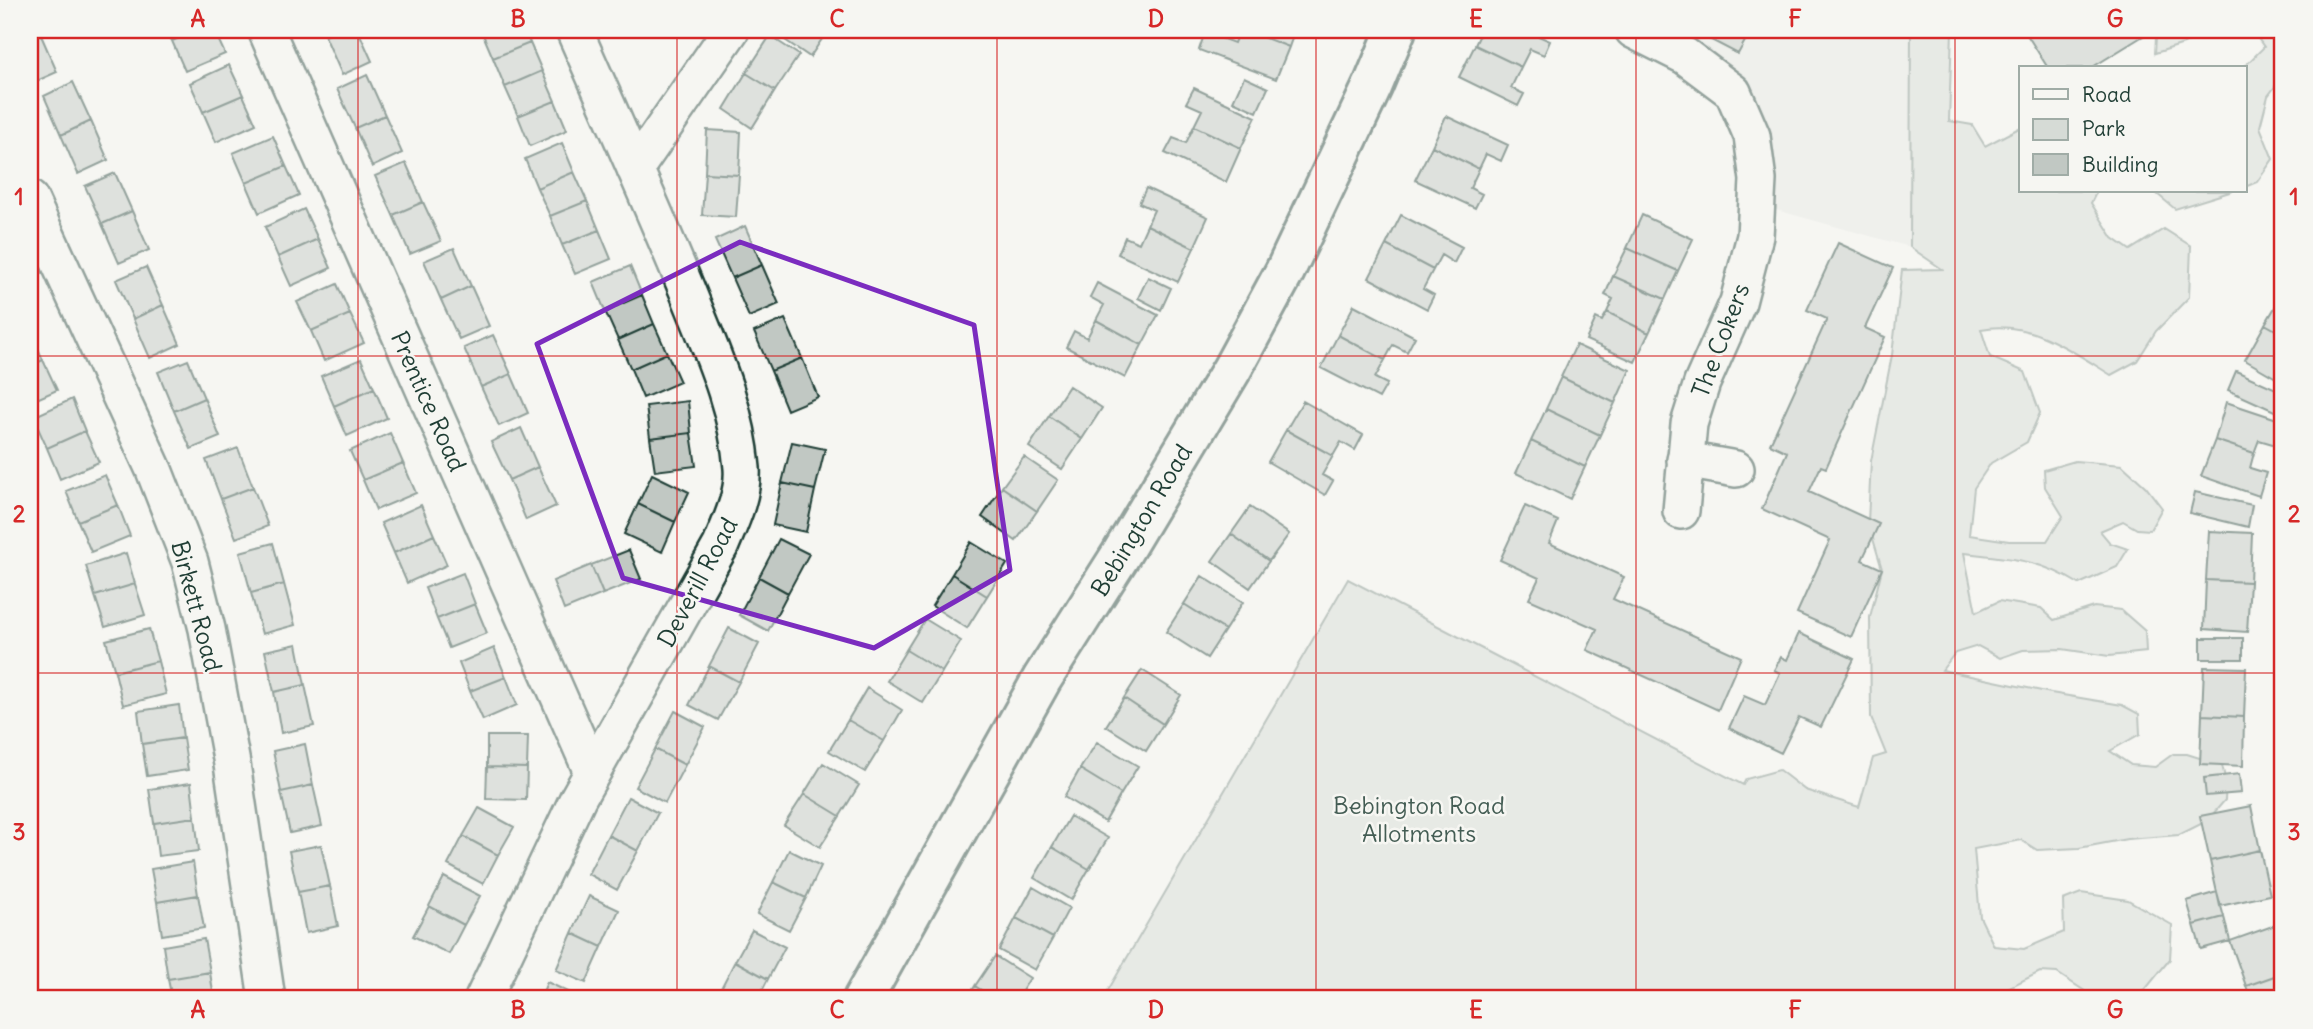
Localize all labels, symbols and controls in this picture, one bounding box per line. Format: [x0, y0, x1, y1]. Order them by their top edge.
text: A [191, 4, 206, 33]
text: B [510, 4, 526, 33]
text: C [829, 4, 845, 33]
text: D [1148, 4, 1164, 33]
text: E [1469, 4, 1483, 33]
text: F [1788, 4, 1802, 33]
text: G [2107, 4, 2123, 33]
legend [2019, 66, 2246, 192]
text: Road [2082, 81, 2131, 108]
text: Park [2082, 115, 2125, 142]
text: Building [2082, 151, 2158, 178]
text: 1 [14, 182, 24, 211]
text: 1 [2289, 182, 2299, 211]
street label: The Cokers [1685, 279, 1755, 401]
street label: Prentice Road [385, 326, 473, 476]
street label: Bebington Road [1084, 439, 1198, 601]
text: 2 [13, 499, 26, 528]
text: 2 [2288, 499, 2301, 528]
street label: Deverill Road [650, 512, 744, 652]
street label: Birkett Road [165, 537, 229, 675]
park label: Bebington Road Allotments [1333, 790, 1505, 848]
text: 3 [12, 817, 26, 846]
text: 3 [2287, 817, 2301, 846]
text: A [191, 995, 206, 1024]
text: B [510, 995, 526, 1024]
text: C [829, 995, 845, 1024]
text: D [1148, 995, 1164, 1024]
text: E [1469, 995, 1483, 1024]
text: F [1788, 995, 1802, 1024]
text: G [2107, 995, 2123, 1024]

